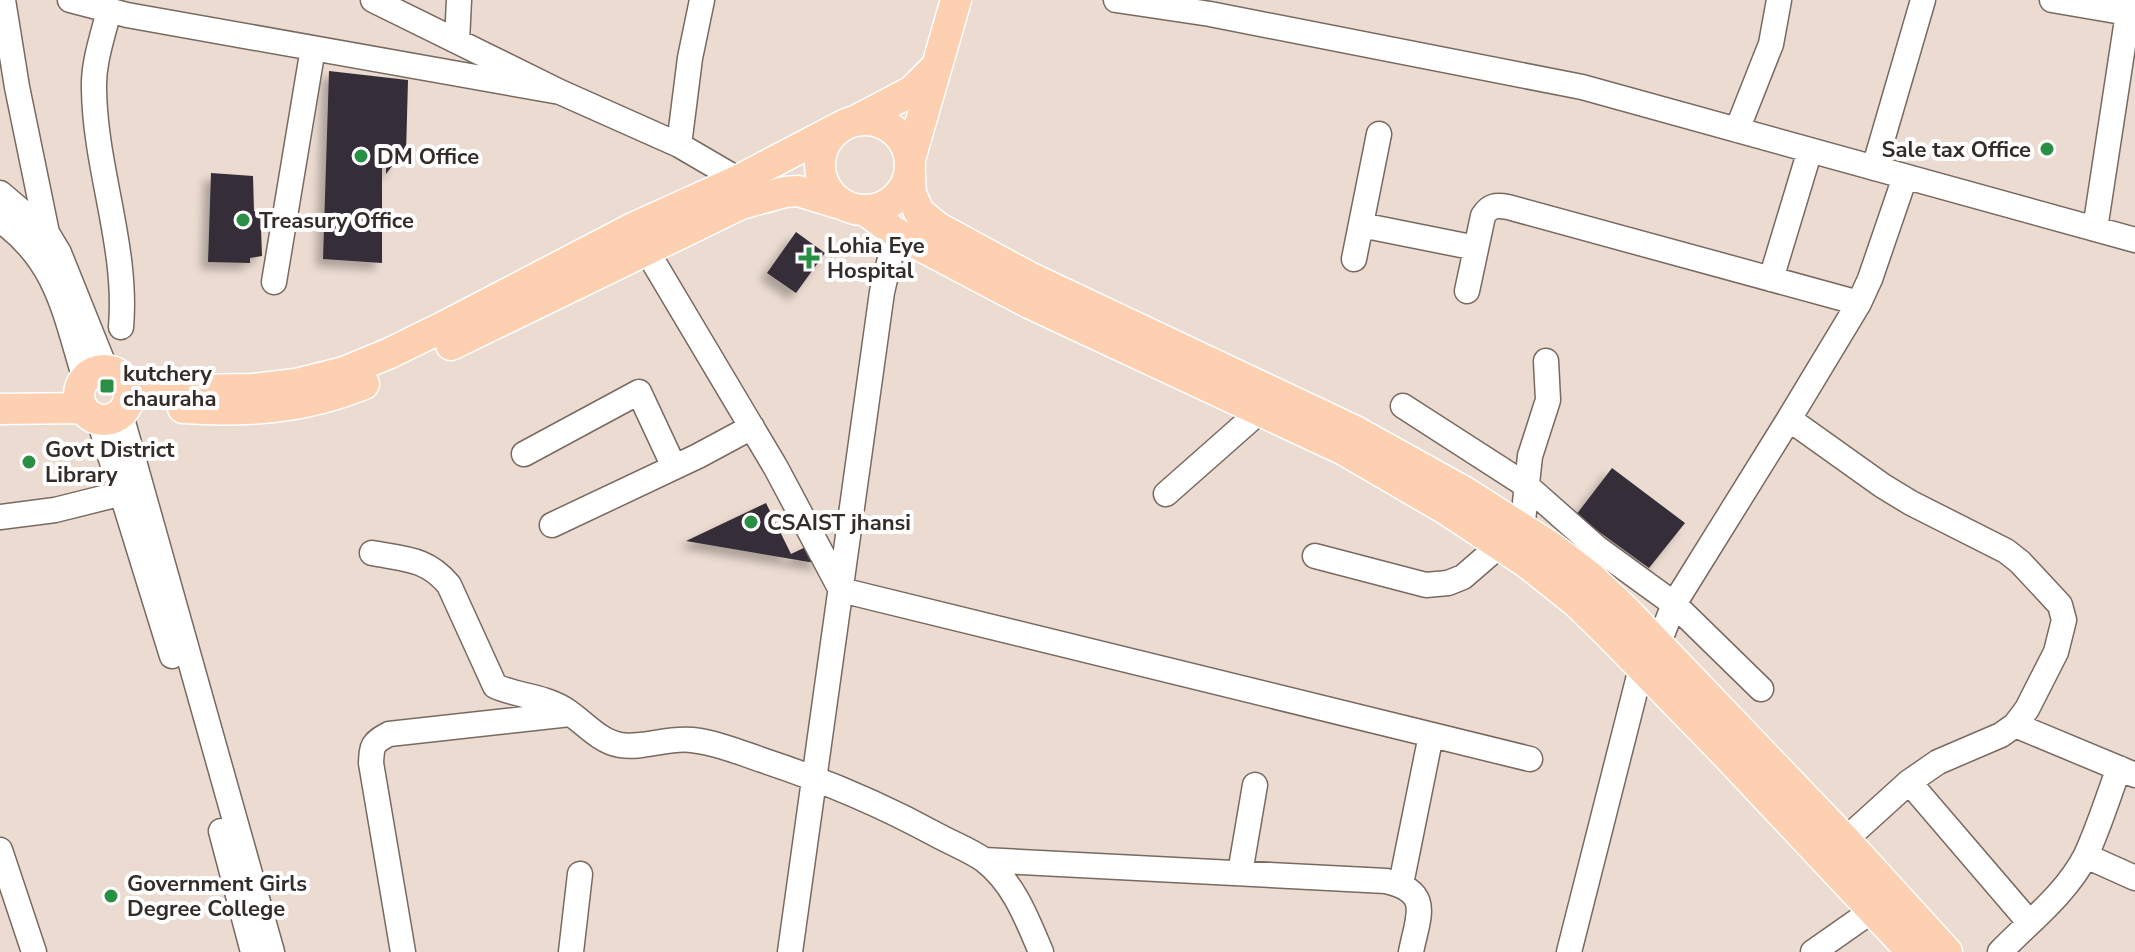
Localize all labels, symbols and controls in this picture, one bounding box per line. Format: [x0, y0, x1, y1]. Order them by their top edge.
place label: Sale tax Office [1882, 135, 2031, 165]
marker: Sale tax Office [2038, 140, 2056, 158]
place label: DM Office [377, 142, 479, 172]
marker: DM Office [352, 147, 370, 165]
place label: Treasury Office [259, 206, 414, 236]
marker: Treasury Office [234, 211, 252, 229]
place label: Lohia Eye Hospital [827, 231, 925, 286]
marker: Lohia Eye Hospital [798, 247, 820, 269]
place label: kutchery chauraha [123, 359, 216, 414]
marker: kutchery chauraha [98, 377, 116, 395]
place label: Govt District Library [45, 435, 175, 490]
marker: Govt District Library [20, 453, 38, 471]
place label: CSAIST jhansi [767, 508, 911, 538]
marker: CSAIST jhansi [742, 513, 760, 531]
place label: Government Girls Degree College [127, 869, 307, 924]
marker: Government Girls Degree College [102, 887, 120, 905]

